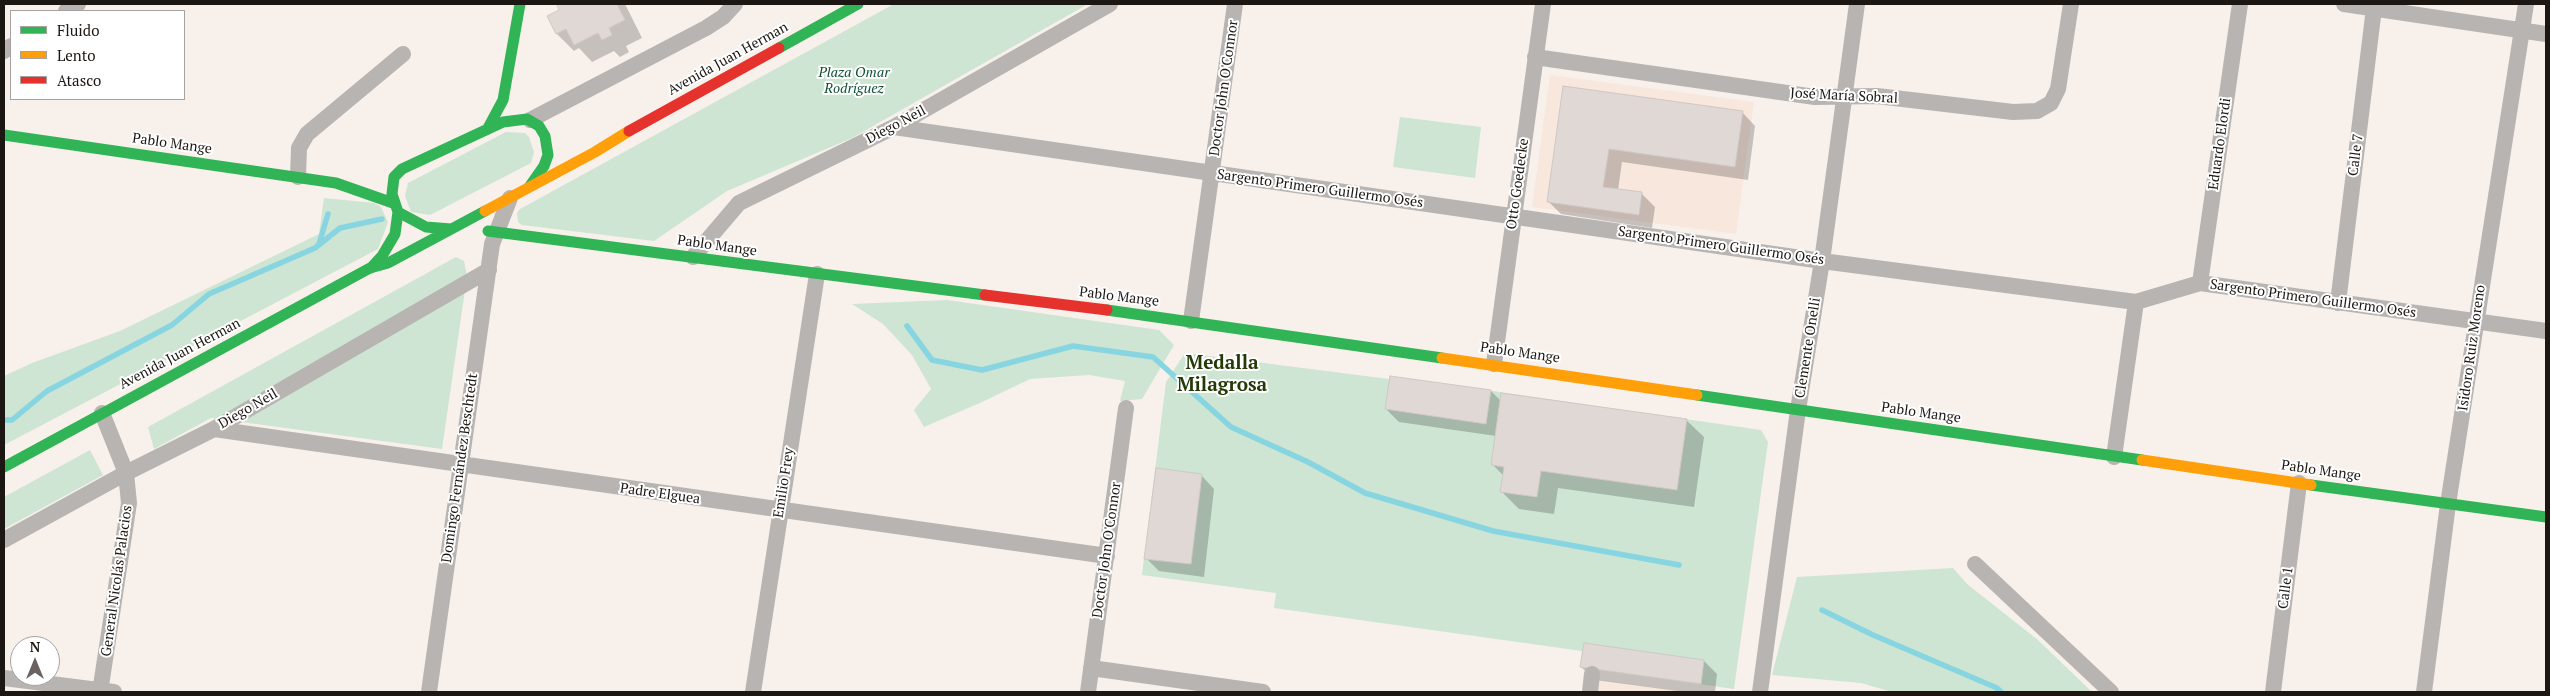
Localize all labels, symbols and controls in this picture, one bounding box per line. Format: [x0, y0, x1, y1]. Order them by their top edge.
legend [10, 10, 185, 100]
street label: Avenida Juan Herman [665, 19, 791, 99]
street label: Doctor John O'Connor [1206, 19, 1242, 157]
text: Fluido [57, 20, 99, 40]
text: Lento [57, 45, 96, 65]
park label: Plaza Omar Rodríguez [818, 65, 890, 98]
text: Atasco [57, 70, 101, 90]
street label: José María Sobral [1790, 85, 1898, 107]
street label: Eduardo Elordi [2205, 97, 2235, 191]
street label: Diego Neil [863, 102, 929, 148]
street label: Pablo Mange [131, 130, 213, 158]
street label: Calle 7 [2345, 133, 2367, 177]
street label: Otto Goedecke [1503, 137, 1533, 231]
street label: Sargento Primero Guillermo Osés [1216, 166, 1424, 212]
street label: Sargento Primero Guillermo Osés [1617, 223, 1825, 269]
street label: Pablo Mange [676, 232, 758, 260]
street label: Sargento Primero Guillermo Osés [2209, 276, 2417, 322]
street label: Pablo Mange [1078, 284, 1160, 310]
street label: Isidoro Ruiz Moreno [2455, 284, 2489, 412]
street label: Clemente Onelli [1792, 296, 1824, 400]
street label: Avenida Juan Herman [117, 315, 243, 393]
street label: Pablo Mange [1479, 339, 1561, 367]
district label: Medalla Milagrosa [1177, 353, 1267, 397]
street label: Domingo Fernández Beschtedt [438, 372, 482, 564]
street label: Diego Neil [215, 385, 281, 433]
street label: Pablo Mange [1880, 399, 1962, 427]
street label: Emilio Frey [770, 447, 798, 519]
street label: Pablo Mange [2280, 457, 2362, 485]
street label: Padre Elguea [619, 480, 701, 508]
street label: Doctor John O'Connor [1089, 481, 1125, 619]
street label: General Nicolás Palacios [98, 504, 136, 658]
street label: Calle 1 [2275, 566, 2297, 610]
north arrow [10, 636, 60, 686]
text: N [30, 637, 40, 656]

